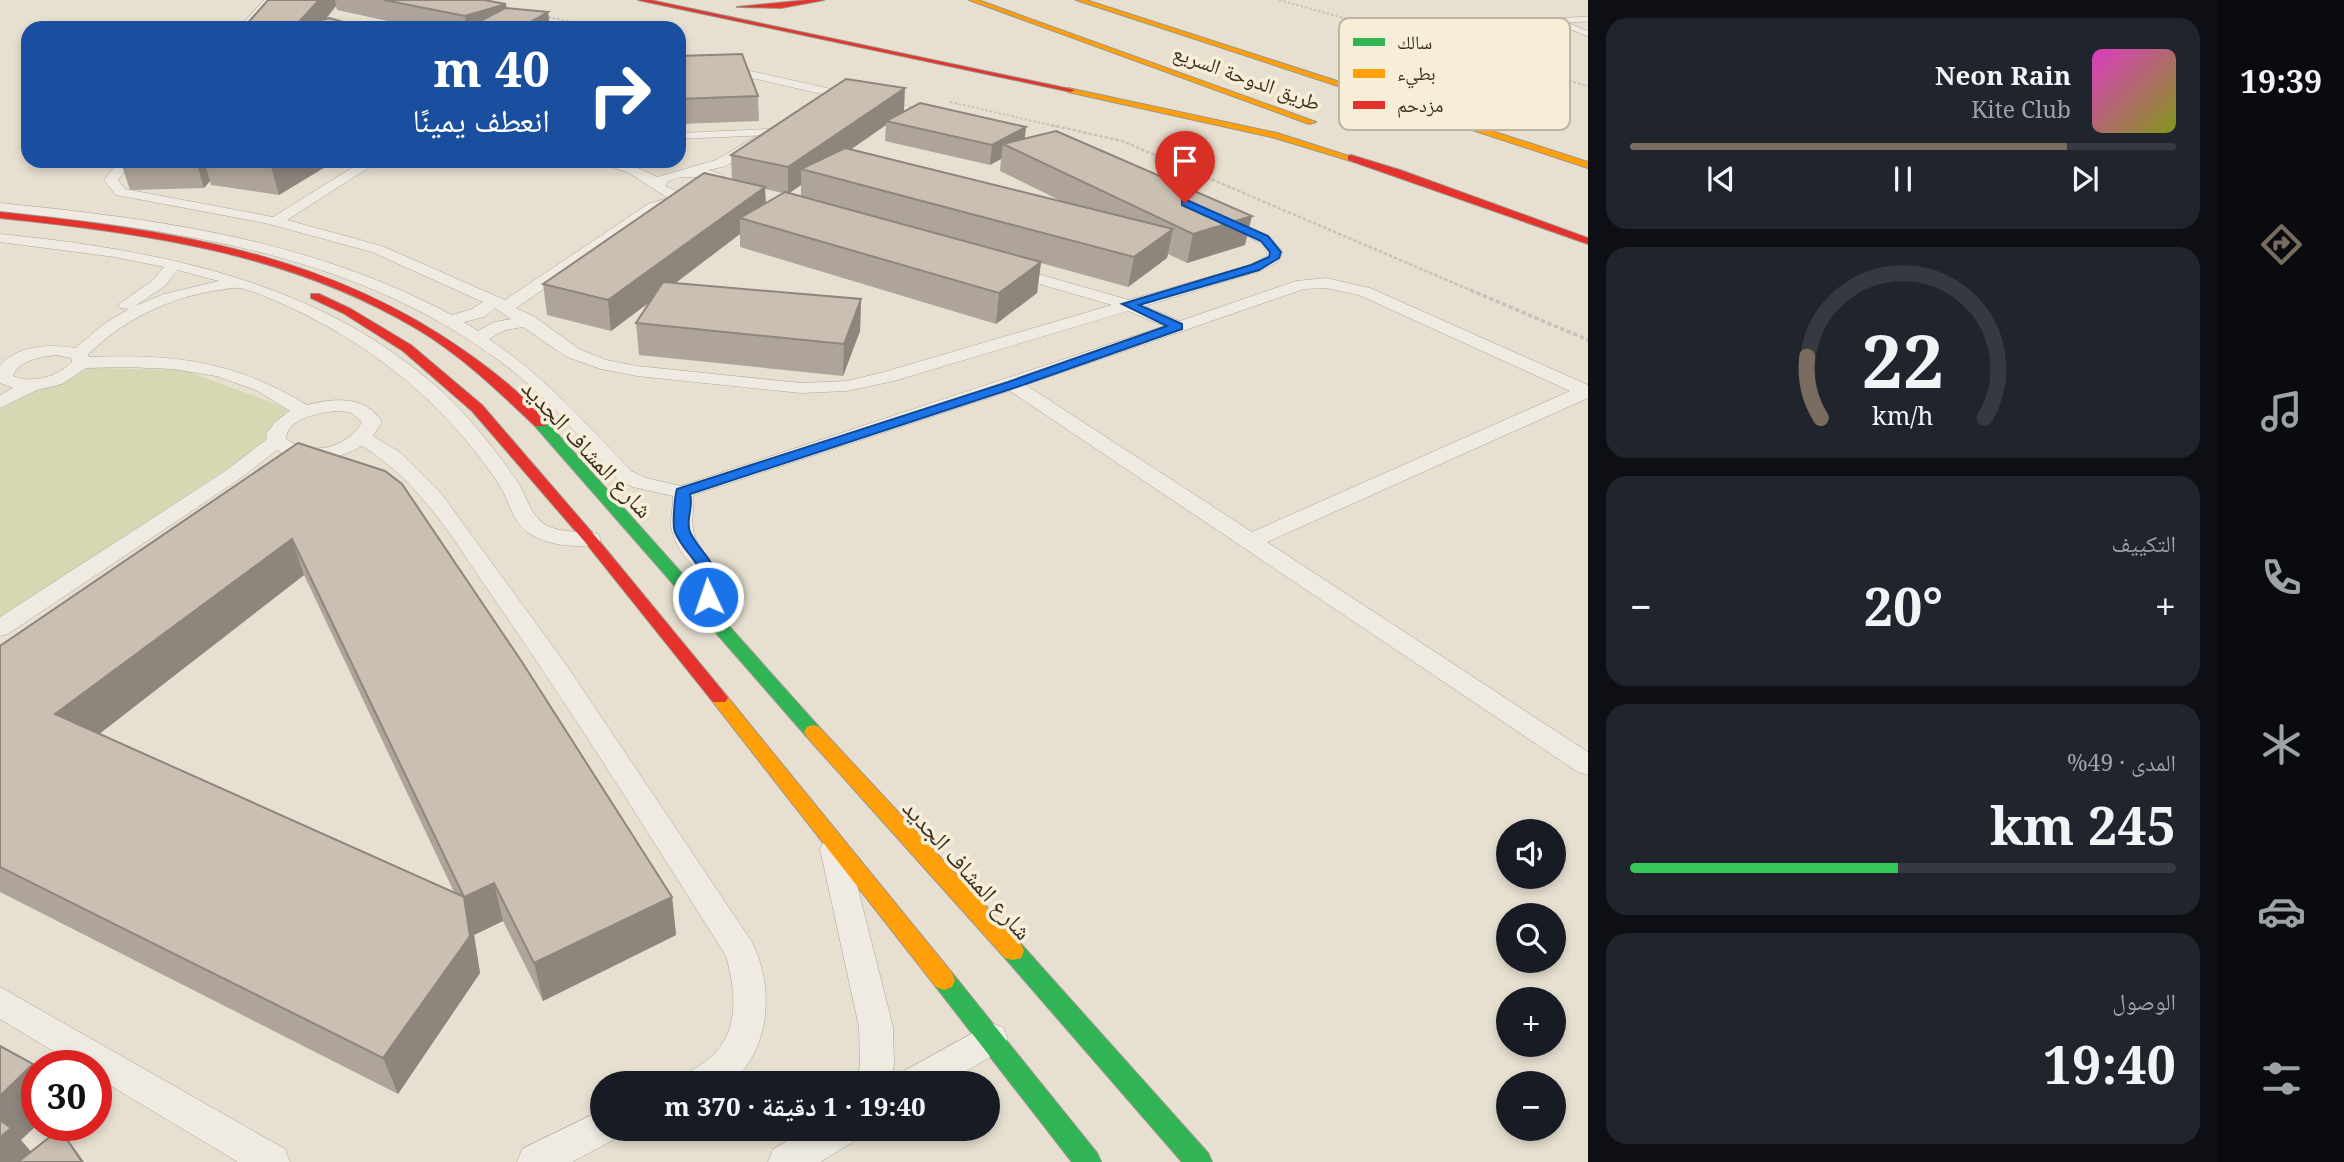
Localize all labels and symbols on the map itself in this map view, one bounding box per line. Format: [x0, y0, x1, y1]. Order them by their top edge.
legend [1339, 18, 1570, 130]
text: سالك [1397, 29, 1432, 55]
street label: طريق الدوحة السريع [1169, 37, 1325, 117]
text: بطيء [1397, 60, 1436, 89]
text: مزدحم [1397, 92, 1443, 118]
pin [1155, 131, 1215, 203]
street label: شارع المشاف الجديد [515, 371, 661, 525]
position arrow [671, 560, 745, 634]
street label: شارع المشاف الجديد [896, 791, 1040, 947]
speed limit sign: 30 [21, 1050, 112, 1141]

